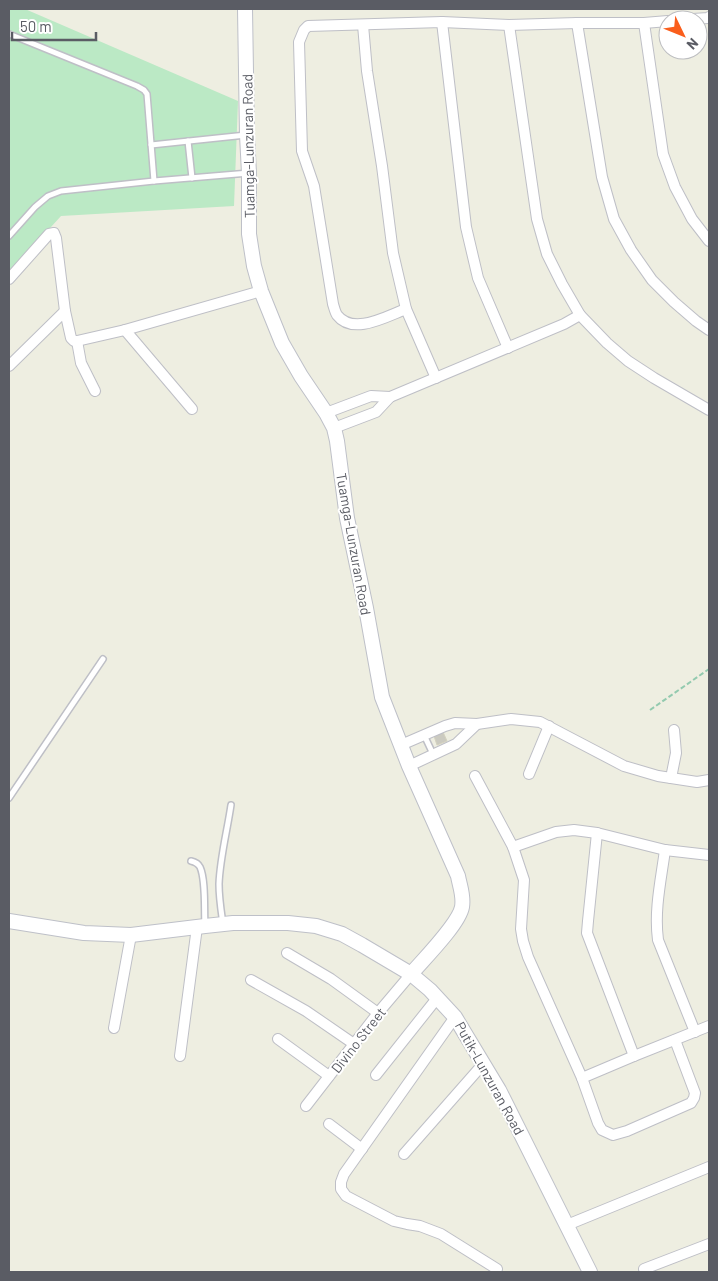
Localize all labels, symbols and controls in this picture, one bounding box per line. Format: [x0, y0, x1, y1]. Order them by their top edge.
scale bar [12, 10, 96, 42]
north arrow [658, 10, 708, 60]
text: 50 m [20, 17, 52, 35]
text: N [683, 35, 702, 53]
street label: Tuamga-Lunzuran Road [238, 74, 258, 218]
street label: Tuamga-Lunzuran Road [333, 472, 375, 616]
street label: Divino Street [327, 1004, 389, 1076]
street label: Putik-Lunzuran Road [452, 1018, 528, 1138]

